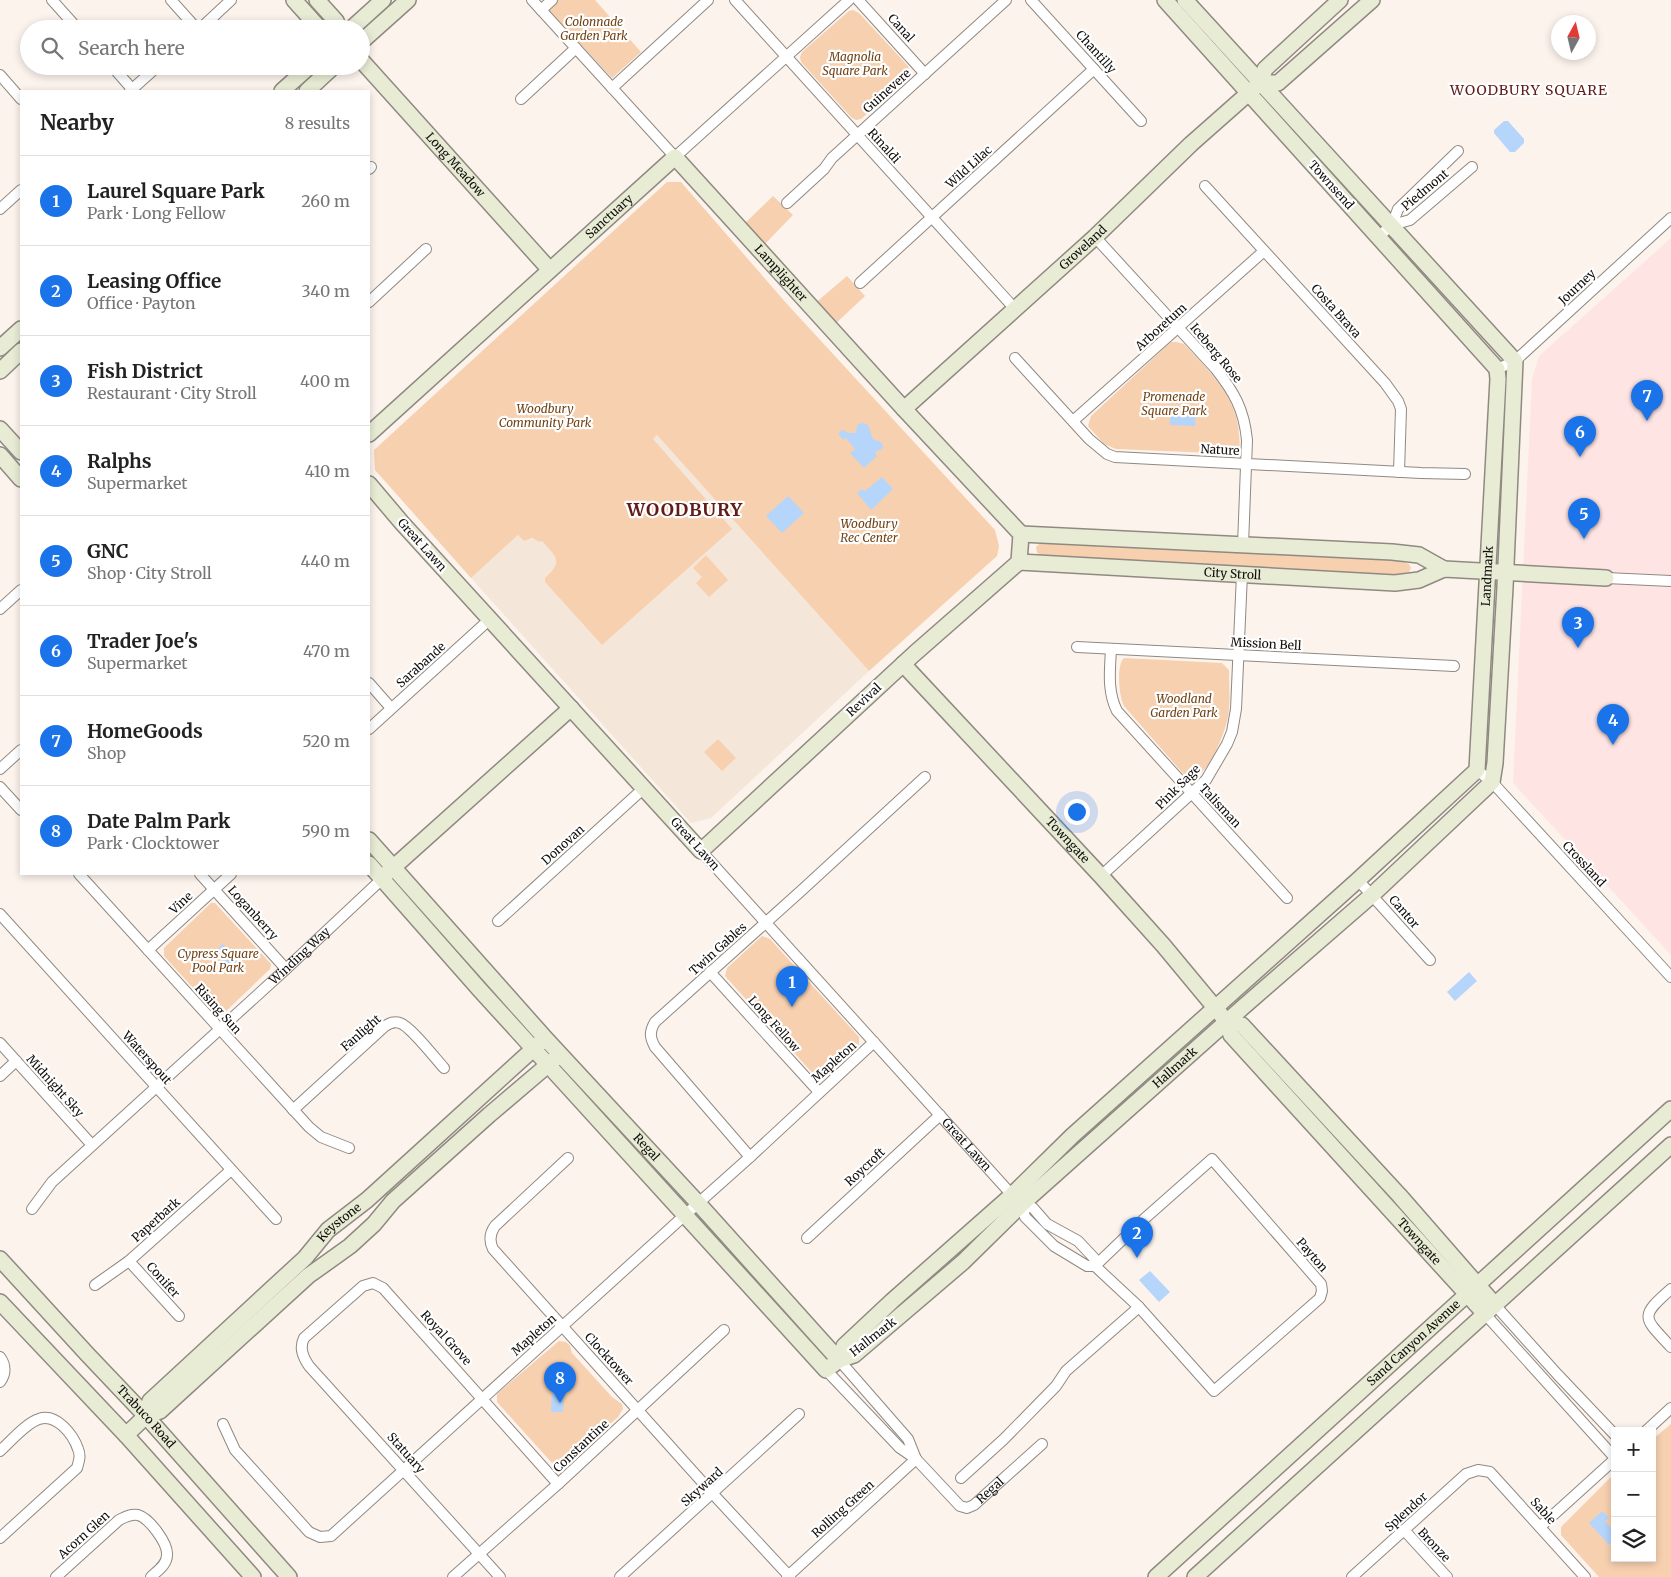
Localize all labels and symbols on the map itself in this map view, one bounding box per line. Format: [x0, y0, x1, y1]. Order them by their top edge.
street label: Canal [885, 11, 918, 45]
park label: Colonnade Garden Park [560, 14, 628, 43]
north arrow [1551, 15, 1596, 60]
street label: Chantilly [1073, 27, 1120, 76]
park label: Magnolia Square Park [822, 49, 888, 78]
street label: Guinevere [860, 65, 913, 116]
district label: WOODBURY SQUARE [1449, 81, 1608, 99]
street label: Rinaldi [865, 125, 904, 166]
street label: Long Meadow [423, 129, 489, 200]
street label: Wild Lilac [942, 142, 995, 192]
street label: Townsend [1306, 157, 1357, 212]
street label: Piedmont [1398, 165, 1451, 214]
street label: Sanctuary [582, 191, 636, 242]
street label: Groveland [1056, 222, 1109, 273]
street label: Lamplighter [751, 241, 811, 305]
street label: Journey [1554, 266, 1598, 308]
street label: Costa Brava [1308, 281, 1365, 341]
street label: Arboretum [1131, 300, 1189, 354]
street label: Iceberg Rose [1187, 320, 1246, 385]
pin: 7 [1631, 380, 1663, 421]
park label: Promenade Square Park [1141, 389, 1207, 418]
park label: Woodbury Community Park [499, 401, 592, 430]
pin: 6 [1564, 416, 1596, 457]
street label: Nature [1200, 441, 1240, 458]
district label: WOODBURY [626, 498, 744, 521]
pin: 5 [1568, 498, 1600, 539]
street label: Great Lawn [395, 515, 450, 574]
park label: Woodbury Rec Center [840, 516, 899, 545]
street label: Landmark [1478, 545, 1496, 607]
street label: City Stroll [1204, 564, 1262, 583]
pin: 3 [1562, 607, 1594, 648]
street label: Mission Bell [1230, 634, 1302, 653]
street label: Sarabande [393, 639, 448, 691]
street label: Revival [843, 680, 884, 719]
park label: Woodland Garden Park [1150, 691, 1218, 720]
pin: 4 [1597, 704, 1629, 745]
street label: Pink Sage [1152, 761, 1203, 812]
street label: Talisman [1196, 781, 1244, 831]
your location [1064, 799, 1090, 825]
street label: Great Lawn [668, 814, 723, 873]
street label: Towngate [1043, 814, 1093, 866]
street label: Donovan [538, 822, 587, 868]
street label: Crossland [1560, 838, 1609, 890]
street label: Loganberry [225, 882, 282, 943]
street label: Vine [165, 888, 195, 918]
street label: Cantor [1386, 892, 1423, 932]
street label: Twin Gables [686, 919, 749, 978]
street label: Winding Way [265, 924, 333, 988]
park label: Cypress Square Pool Park [177, 946, 259, 975]
pin: 1 [776, 966, 808, 1007]
street label: Rising Sun [192, 981, 245, 1037]
street label: Long Fellow [745, 993, 804, 1055]
street label: Fanlight [338, 1011, 384, 1054]
street label: Waterspout [119, 1027, 175, 1088]
street label: Mapleton [808, 1038, 859, 1086]
street label: Hallmark [1149, 1043, 1200, 1091]
street label: Midnight Sky [23, 1051, 87, 1120]
street label: Great Lawn [939, 1115, 995, 1174]
street label: Regal [630, 1130, 663, 1164]
street label: Roycroft [841, 1144, 888, 1189]
street label: Paperbark [129, 1194, 183, 1245]
street label: Keystone [313, 1199, 364, 1245]
street label: Towngate [1395, 1215, 1444, 1268]
pin: 2 [1121, 1217, 1153, 1258]
street label: Payton [1294, 1235, 1331, 1275]
street label: Conifer [144, 1259, 184, 1301]
street label: Sand Canyon Avenue [1363, 1296, 1463, 1389]
street label: Royal Grove [418, 1307, 475, 1368]
street label: Mapleton [508, 1311, 559, 1359]
street label: Hallmark [847, 1314, 899, 1359]
street label: Clocktower [582, 1329, 637, 1388]
pin: 8 [544, 1362, 576, 1403]
street label: Trabuco Road [114, 1382, 179, 1451]
street label: Constantine [550, 1416, 612, 1475]
street label: Statuary [384, 1429, 428, 1476]
street label: Skyward [678, 1464, 726, 1509]
street label: Regal [973, 1474, 1007, 1506]
street label: Rolling Green [808, 1477, 877, 1541]
street label: Splendor [1381, 1488, 1430, 1535]
street label: Sable [1528, 1494, 1559, 1527]
street label: Acorn Glen [54, 1508, 113, 1562]
street label: Bronze [1415, 1525, 1454, 1565]

